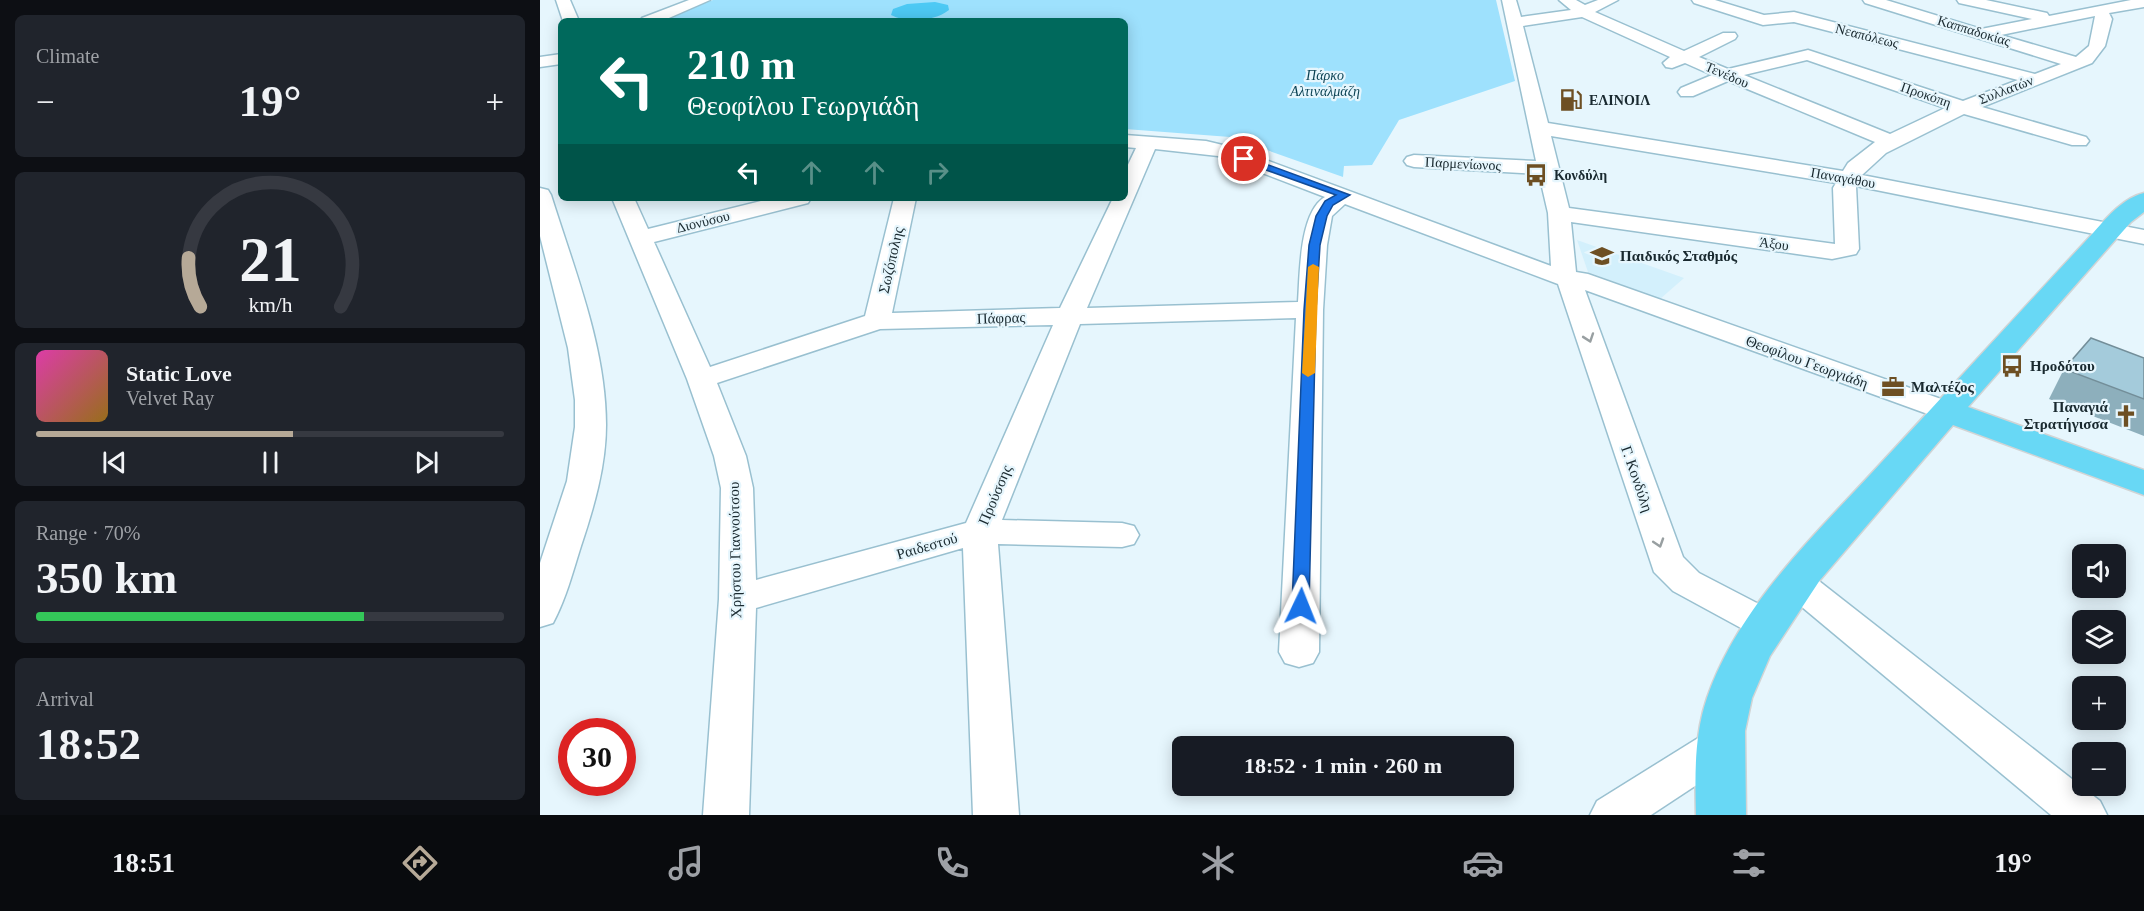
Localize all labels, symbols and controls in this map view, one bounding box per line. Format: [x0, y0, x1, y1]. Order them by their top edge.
street label: Καππαδοκίας [1936, 13, 2013, 49]
street label: Νεαπόλεως [1834, 21, 1901, 51]
icon: left [588, 42, 666, 120]
text: 210 m [687, 42, 796, 88]
text: Climate [36, 45, 99, 67]
street label: Τενέδου [1703, 59, 1751, 91]
park label: Πάρκο Αλτιναλμάζη [1289, 68, 1360, 99]
street label: Συλλατών [1977, 73, 2035, 107]
text: 19° [239, 76, 302, 126]
street label: Προκόπη [1899, 79, 1953, 111]
text: − [36, 84, 55, 120]
text: + [485, 84, 504, 120]
fuel station icon: ΕΛΙΝΟΙΛ [1558, 87, 1584, 113]
text: Θεοφίλου Γεωργιάδη [687, 91, 919, 121]
place label: ΕΛΙΝΟΙΛ [1589, 93, 1650, 108]
pin [1218, 133, 1269, 184]
icon: arrive [1227, 142, 1260, 175]
street label: Παρμενίωνος [1425, 155, 1502, 174]
icon: left [732, 156, 765, 189]
icon: ahead [795, 156, 828, 189]
icon: ahead [858, 156, 891, 189]
icon: right [921, 156, 954, 189]
bus stop icon: Κονδύλη [1523, 162, 1549, 188]
street label: Παναγάθου [1810, 165, 1877, 191]
place label: Κονδύλη [1554, 168, 1607, 183]
street label: Διονύσου [675, 208, 731, 236]
text: 21 [239, 225, 301, 294]
street label: Σωζόπολης [876, 225, 906, 295]
street label: Άξου [1758, 235, 1790, 254]
school or university icon: Παιδικός Σταθμός [1589, 243, 1615, 269]
place label: Παιδικός Σταθμός [1620, 248, 1738, 264]
text: km/h [248, 294, 292, 318]
street label: Πάφρας [976, 309, 1026, 327]
one-way arrow [1582, 332, 1594, 343]
street label: Θεοφίλου Γεωργιάδη [1744, 332, 1871, 392]
bus stop icon: Ηροδότου [1999, 353, 2025, 379]
place label: Ηροδότου [2030, 358, 2095, 374]
text: Static Love [126, 361, 232, 386]
office icon: Μαλτέζος [1880, 374, 1906, 400]
place label: Μαλτέζος [1911, 379, 1974, 395]
text: Velvet Ray [126, 387, 214, 409]
place label: Παναγιά Στρατήγισσα [2024, 399, 2109, 432]
church icon: Παναγιά Στρατήγισσα [2113, 403, 2139, 429]
street label: Γ. Κονδύλη [1618, 444, 1656, 514]
icon: previous [98, 446, 131, 479]
icon: pause [254, 446, 287, 479]
icon: next [410, 446, 443, 479]
street label: Προύσσης [975, 463, 1015, 527]
street label: Χρήστου Γιαννούτσου [726, 482, 744, 618]
text: Range · 70% [36, 522, 140, 544]
street label: Ραιδεστού [895, 530, 959, 562]
one-way arrow [1651, 537, 1664, 548]
map controls [2072, 544, 2126, 796]
button: sound [2072, 544, 2126, 598]
text: 350 km [36, 553, 177, 603]
position arrow [1269, 574, 1333, 638]
button: layers [2072, 610, 2126, 664]
button: + [2072, 676, 2126, 730]
text: Arrival [36, 688, 94, 710]
speed limit sign: 30 [558, 718, 636, 796]
text: 18:52 [36, 719, 141, 769]
button: − [2072, 742, 2126, 796]
text: 18:52 · 1 min · 260 m [1244, 753, 1442, 778]
icon: directions [399, 842, 441, 884]
icon: music [665, 842, 707, 884]
icon: phone [931, 842, 973, 884]
icon: climate [1197, 842, 1239, 884]
icon: car [1462, 842, 1504, 884]
icon: filters [1728, 842, 1770, 884]
text: 18:51 [112, 848, 175, 878]
text: 19° [1994, 848, 2032, 878]

